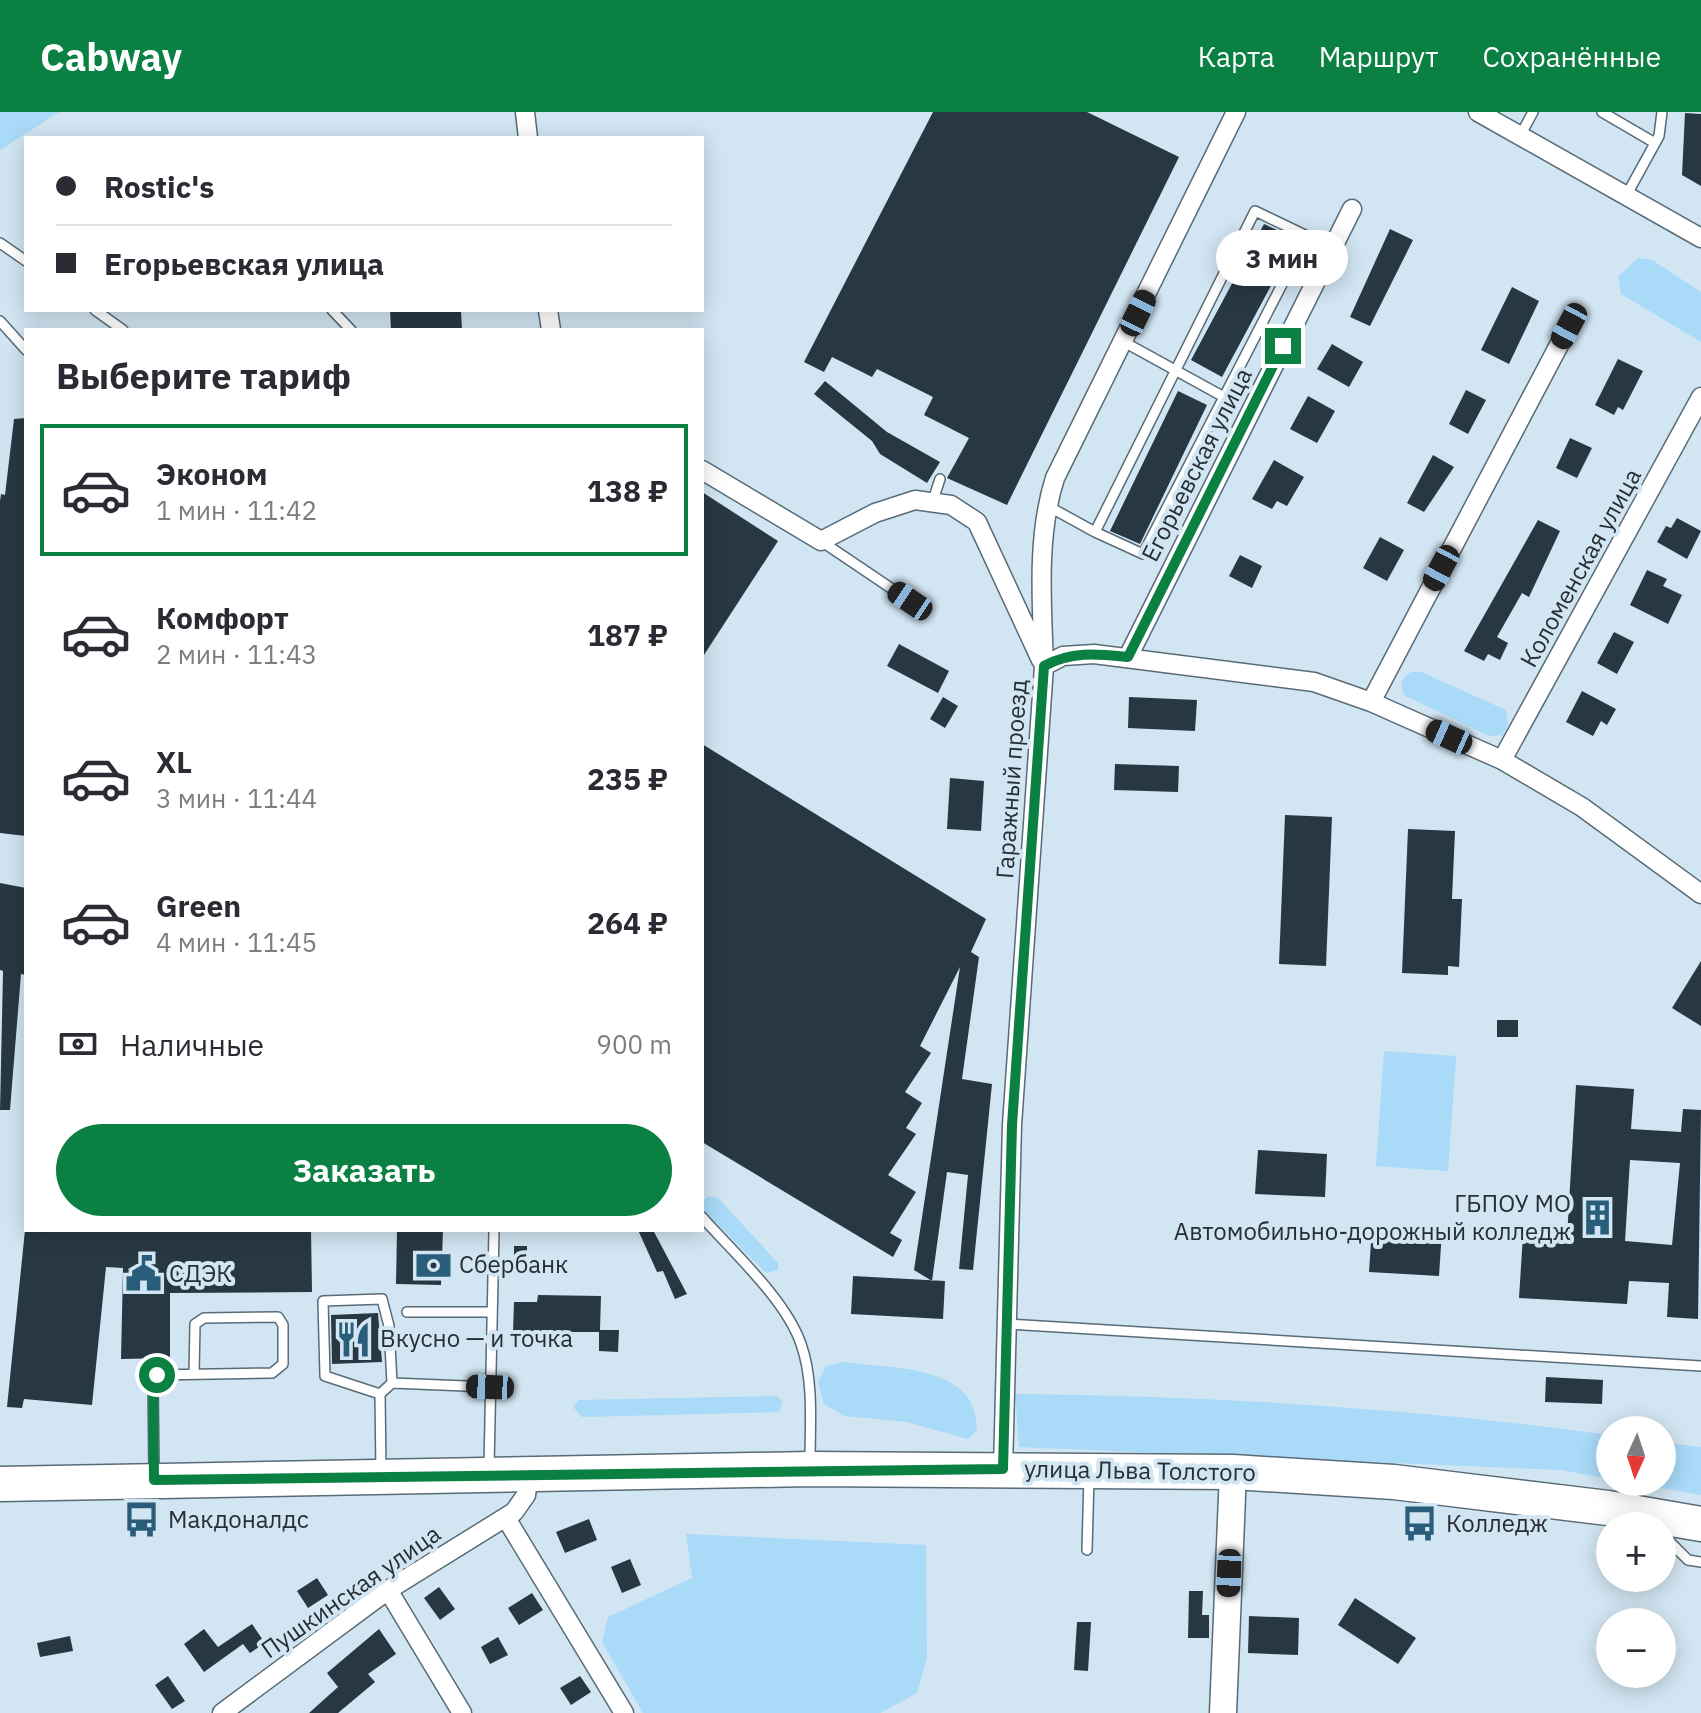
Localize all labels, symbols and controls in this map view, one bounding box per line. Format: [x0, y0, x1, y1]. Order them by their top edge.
text: Cabway [40, 32, 182, 81]
text: Карта [1198, 38, 1275, 75]
text: Маршрут [1319, 38, 1438, 75]
text: Сохранённые [1482, 38, 1661, 75]
text: Rostic's [104, 167, 214, 206]
callout: 3 мин [1217, 230, 1349, 286]
text: 3 мин [1246, 241, 1318, 275]
text: Егорьевская улица [104, 244, 384, 283]
car [1117, 286, 1159, 340]
car [1547, 299, 1591, 353]
route end [1265, 328, 1301, 364]
text: Выберите тариф [56, 352, 351, 399]
street label: Егорьевская улица [1133, 362, 1259, 567]
icon: car [60, 454, 132, 526]
text: Эконом [156, 454, 267, 493]
street label: Коломенская улица [1512, 462, 1648, 673]
text: 138 ₽ [587, 471, 668, 510]
text: 1 мин · 11:42 [156, 493, 317, 527]
car [1419, 541, 1463, 595]
car [883, 578, 937, 624]
icon: car [60, 598, 132, 670]
text: Комфорт [156, 598, 289, 637]
text: 187 ₽ [587, 615, 668, 654]
text: 2 мин · 11:43 [156, 637, 317, 671]
street label: Гаражный проезд [988, 678, 1034, 880]
car [1422, 716, 1476, 758]
icon: car [60, 742, 132, 814]
text: XL [156, 742, 192, 781]
text: 235 ₽ [587, 759, 668, 798]
text: 3 мин · 11:44 [156, 781, 317, 815]
icon: car [60, 886, 132, 958]
text: Green [156, 886, 241, 925]
text: 264 ₽ [587, 903, 668, 942]
text: 4 мин · 11:45 [156, 925, 317, 959]
icon: cash [56, 1022, 100, 1066]
text: Наличные [120, 1025, 264, 1064]
text: 900 m [596, 1027, 672, 1061]
button: Заказать [56, 1124, 672, 1216]
place label: ГБПОУ МО Автомобильно-дорожный колледж [1174, 1187, 1571, 1247]
building icon: ГБПОУ МО Автомобильно-дорожный колледж [1578, 1199, 1616, 1237]
bank icon: Сбербанк [414, 1246, 452, 1284]
place label: Сбербанк [459, 1248, 568, 1280]
public building icon: СДЭК [124, 1255, 162, 1293]
place label: СДЭК [169, 1257, 232, 1289]
restaurant icon: Вкусно — и точка [335, 1320, 373, 1358]
place label: Вкусно — и точка [380, 1322, 573, 1354]
route start [139, 1357, 175, 1393]
car [466, 1374, 514, 1400]
north arrow [1596, 1416, 1676, 1496]
map controls [1596, 1416, 1676, 1688]
street label: улица Льва Толстого [1024, 1452, 1256, 1488]
bus stop icon: Макдоналдс [123, 1501, 161, 1539]
place label: Макдоналдс [168, 1503, 309, 1535]
bus stop icon: Колледж [1401, 1505, 1439, 1543]
place label: Колледж [1446, 1507, 1548, 1539]
button: + [1596, 1512, 1676, 1592]
street label: Пушкинская улица [254, 1517, 447, 1665]
car [1216, 1549, 1242, 1597]
button: − [1596, 1608, 1676, 1688]

